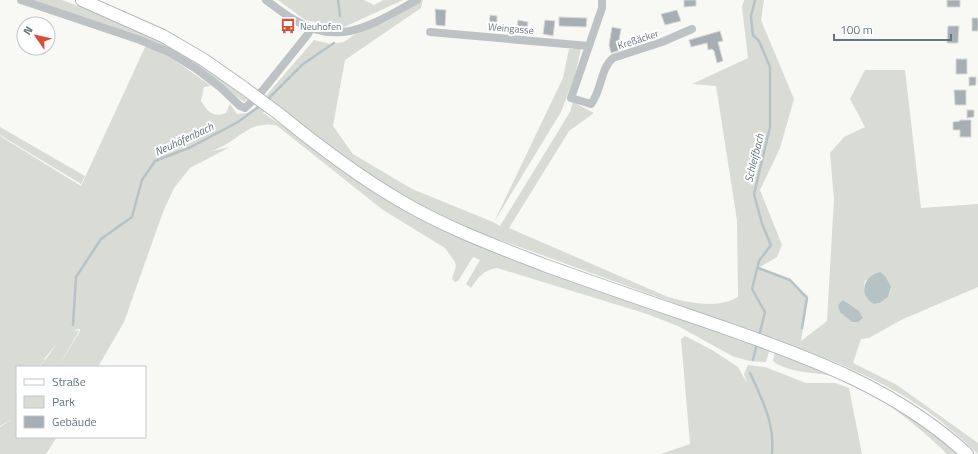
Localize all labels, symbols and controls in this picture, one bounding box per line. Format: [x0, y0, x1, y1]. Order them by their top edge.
north arrow [16, 16, 56, 56]
scale bar [834, 16, 951, 42]
bus stop icon: Neuhofen [279, 17, 297, 35]
place label: Neuhofen [300, 19, 341, 34]
street label: Weingasse [487, 19, 534, 38]
text: 100 m [840, 20, 873, 39]
text: N [19, 23, 36, 38]
street label: Kreßäcker [616, 26, 661, 53]
water label: Neuhöfenbach [152, 118, 216, 160]
water label: Schleifbach [740, 132, 768, 184]
legend [16, 366, 146, 438]
text: Straße [52, 372, 86, 391]
text: Park [52, 392, 75, 411]
text: Gebäude [52, 412, 97, 431]

